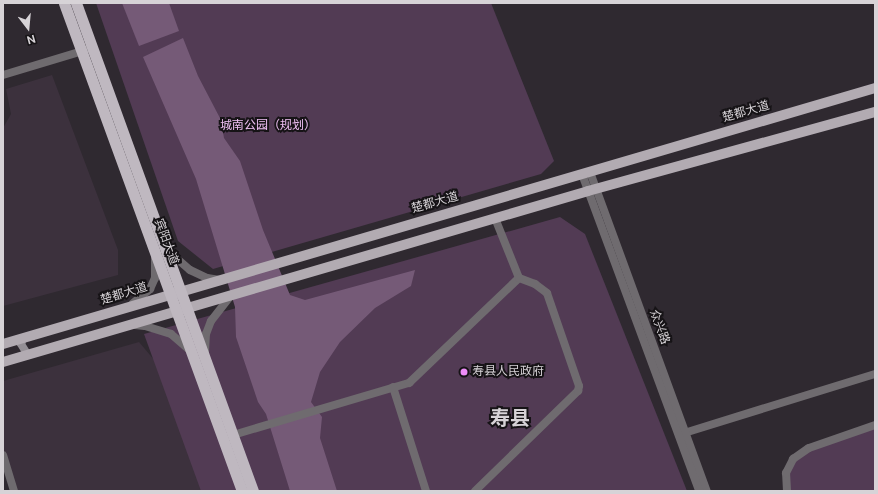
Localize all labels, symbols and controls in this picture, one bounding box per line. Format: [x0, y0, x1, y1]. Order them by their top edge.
north arrow [8, 8, 48, 48]
text: N [26, 33, 37, 46]
street label: 楚都大道 [721, 98, 771, 126]
park label: 城南公园（规划） [220, 119, 316, 133]
street label: 楚都大道 [410, 189, 460, 217]
street label: 宾阳大道 [151, 217, 181, 267]
street label: 楚都大道 [99, 280, 149, 308]
street label: 众兴路 [646, 308, 672, 346]
place label: 寿县人民政府 [472, 365, 544, 379]
marker: 寿县人民政府 [459, 367, 469, 377]
district label: 寿县 [490, 406, 530, 430]

